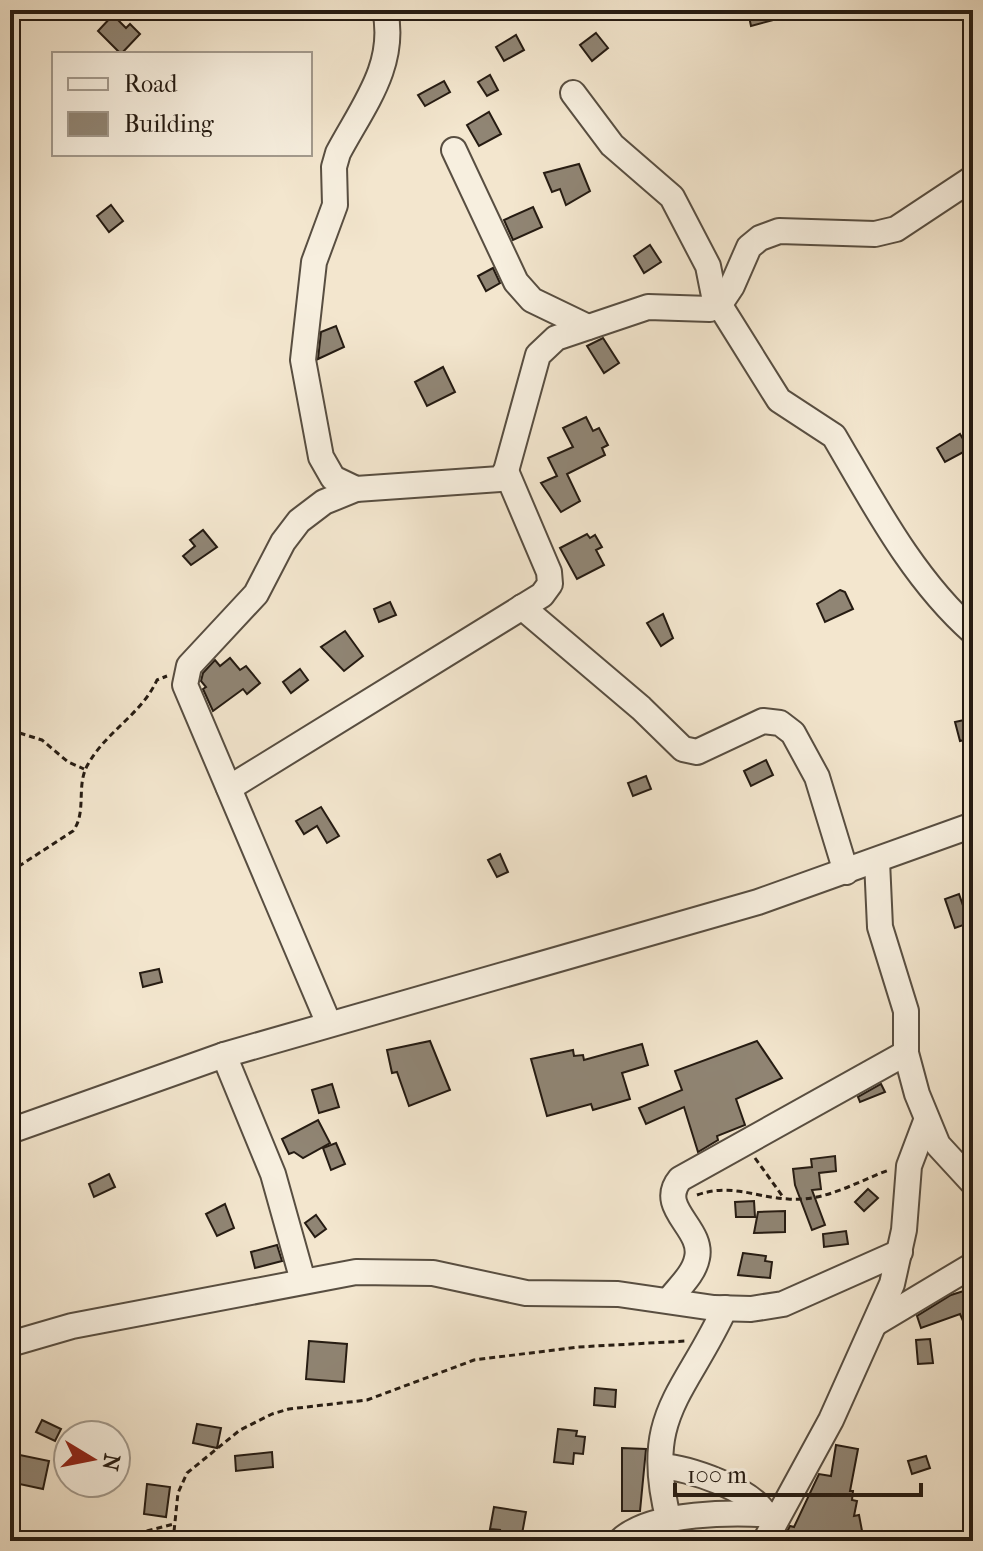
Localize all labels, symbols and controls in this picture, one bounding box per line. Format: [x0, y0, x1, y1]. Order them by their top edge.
legend [52, 52, 312, 156]
text: Road [124, 70, 178, 98]
text: Building [124, 110, 215, 138]
north arrow [52, 1419, 132, 1499]
scale bar [675, 1447, 921, 1497]
text: N [96, 1452, 125, 1473]
text: 100 m [687, 1461, 747, 1489]

